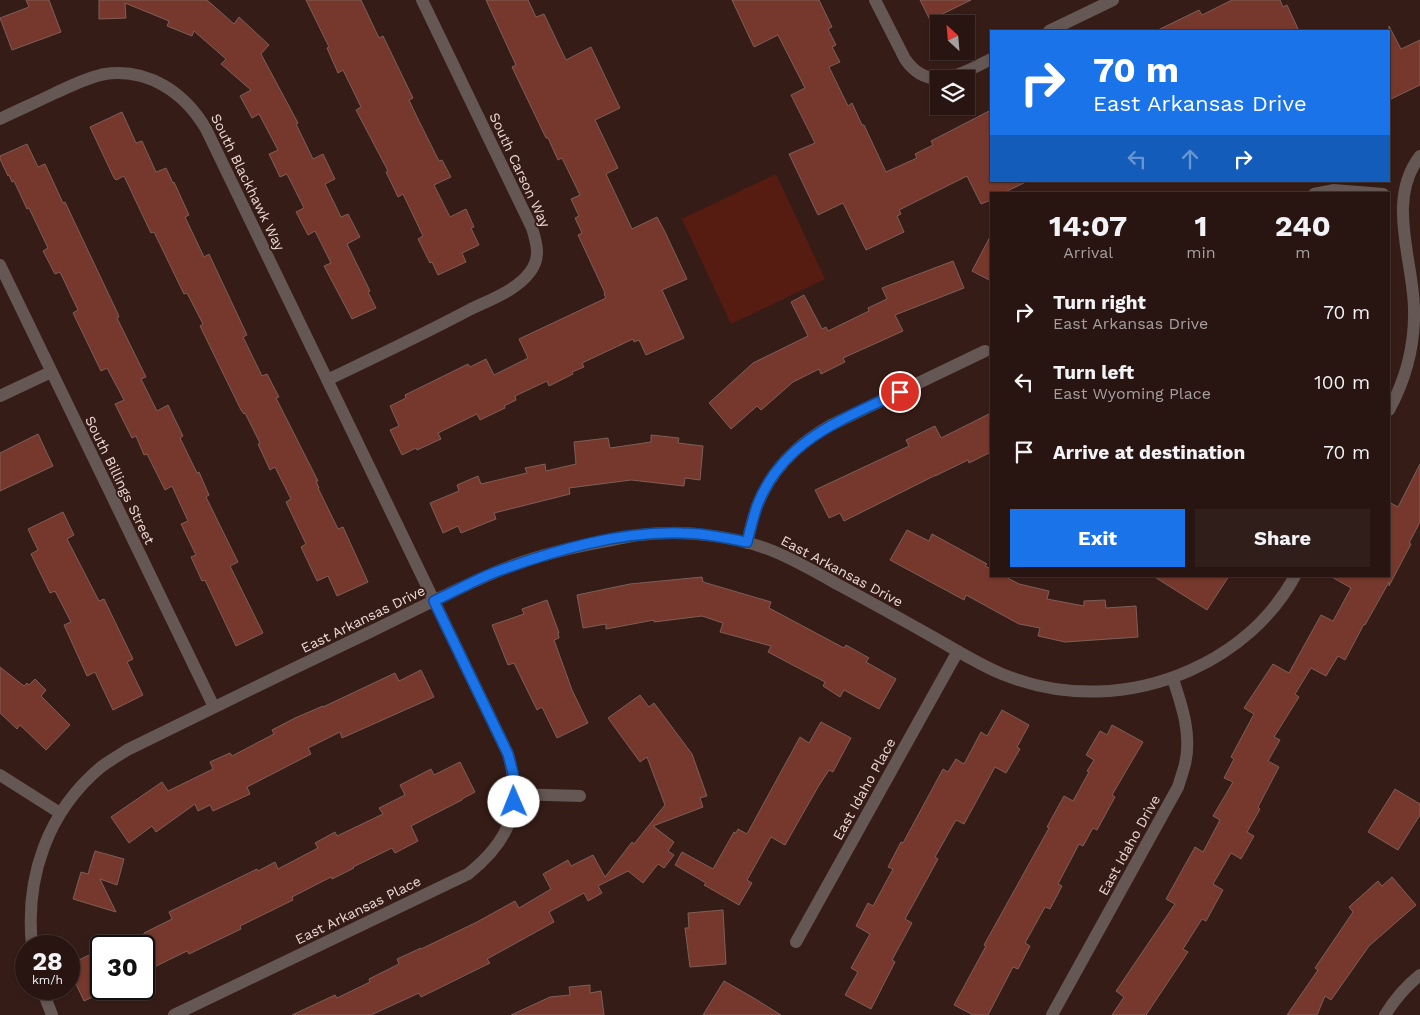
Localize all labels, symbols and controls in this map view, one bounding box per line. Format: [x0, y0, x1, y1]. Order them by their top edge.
north arrow [930, 15, 975, 60]
map controls [930, 15, 975, 115]
text: 70 m [1093, 49, 1179, 91]
icon: right [1010, 50, 1075, 115]
button: layers [930, 70, 975, 115]
text: East Arkansas Drive [1093, 91, 1307, 116]
street label: South Carson Way [486, 110, 554, 231]
street label: South Blackhawk Way [208, 111, 288, 254]
icon: left [1123, 145, 1151, 173]
icon: ahead [1176, 145, 1204, 173]
icon: right [1229, 145, 1257, 173]
text: 14:07 [1049, 208, 1127, 243]
text: 1 [1194, 208, 1207, 243]
text: 240 [1275, 208, 1331, 243]
text: Arrival [1063, 243, 1113, 262]
text: min [1186, 243, 1216, 262]
text: m [1295, 243, 1310, 262]
text: Turn right [1053, 291, 1146, 314]
icon: right [1010, 298, 1038, 326]
text: 70 m [1323, 301, 1370, 324]
text: East Arkansas Drive [1053, 314, 1208, 333]
text: Turn left [1053, 361, 1134, 384]
icon: left [1010, 368, 1038, 396]
pin [879, 371, 921, 413]
text: 100 m [1314, 371, 1370, 394]
icon: arrive [886, 378, 914, 406]
text: East Wyoming Place [1053, 384, 1211, 403]
street label: South Billings Street [82, 413, 158, 547]
icon: arrive [1010, 438, 1038, 466]
text: Arrive at destination [1053, 441, 1245, 464]
text: 70 m [1323, 441, 1370, 464]
button: Exit [1010, 509, 1185, 567]
button: Share [1195, 509, 1370, 567]
street label: East Arkansas Drive [778, 532, 906, 610]
street label: East Arkansas Drive [298, 582, 428, 656]
street label: East Idaho Place [829, 735, 899, 843]
position arrow [487, 775, 539, 827]
street label: East Idaho Drive [1095, 792, 1163, 898]
street label: East Arkansas Place [293, 873, 423, 947]
speed limit sign: 30 [90, 935, 155, 1000]
text: 28 [32, 947, 63, 976]
text: km/h [32, 973, 63, 987]

